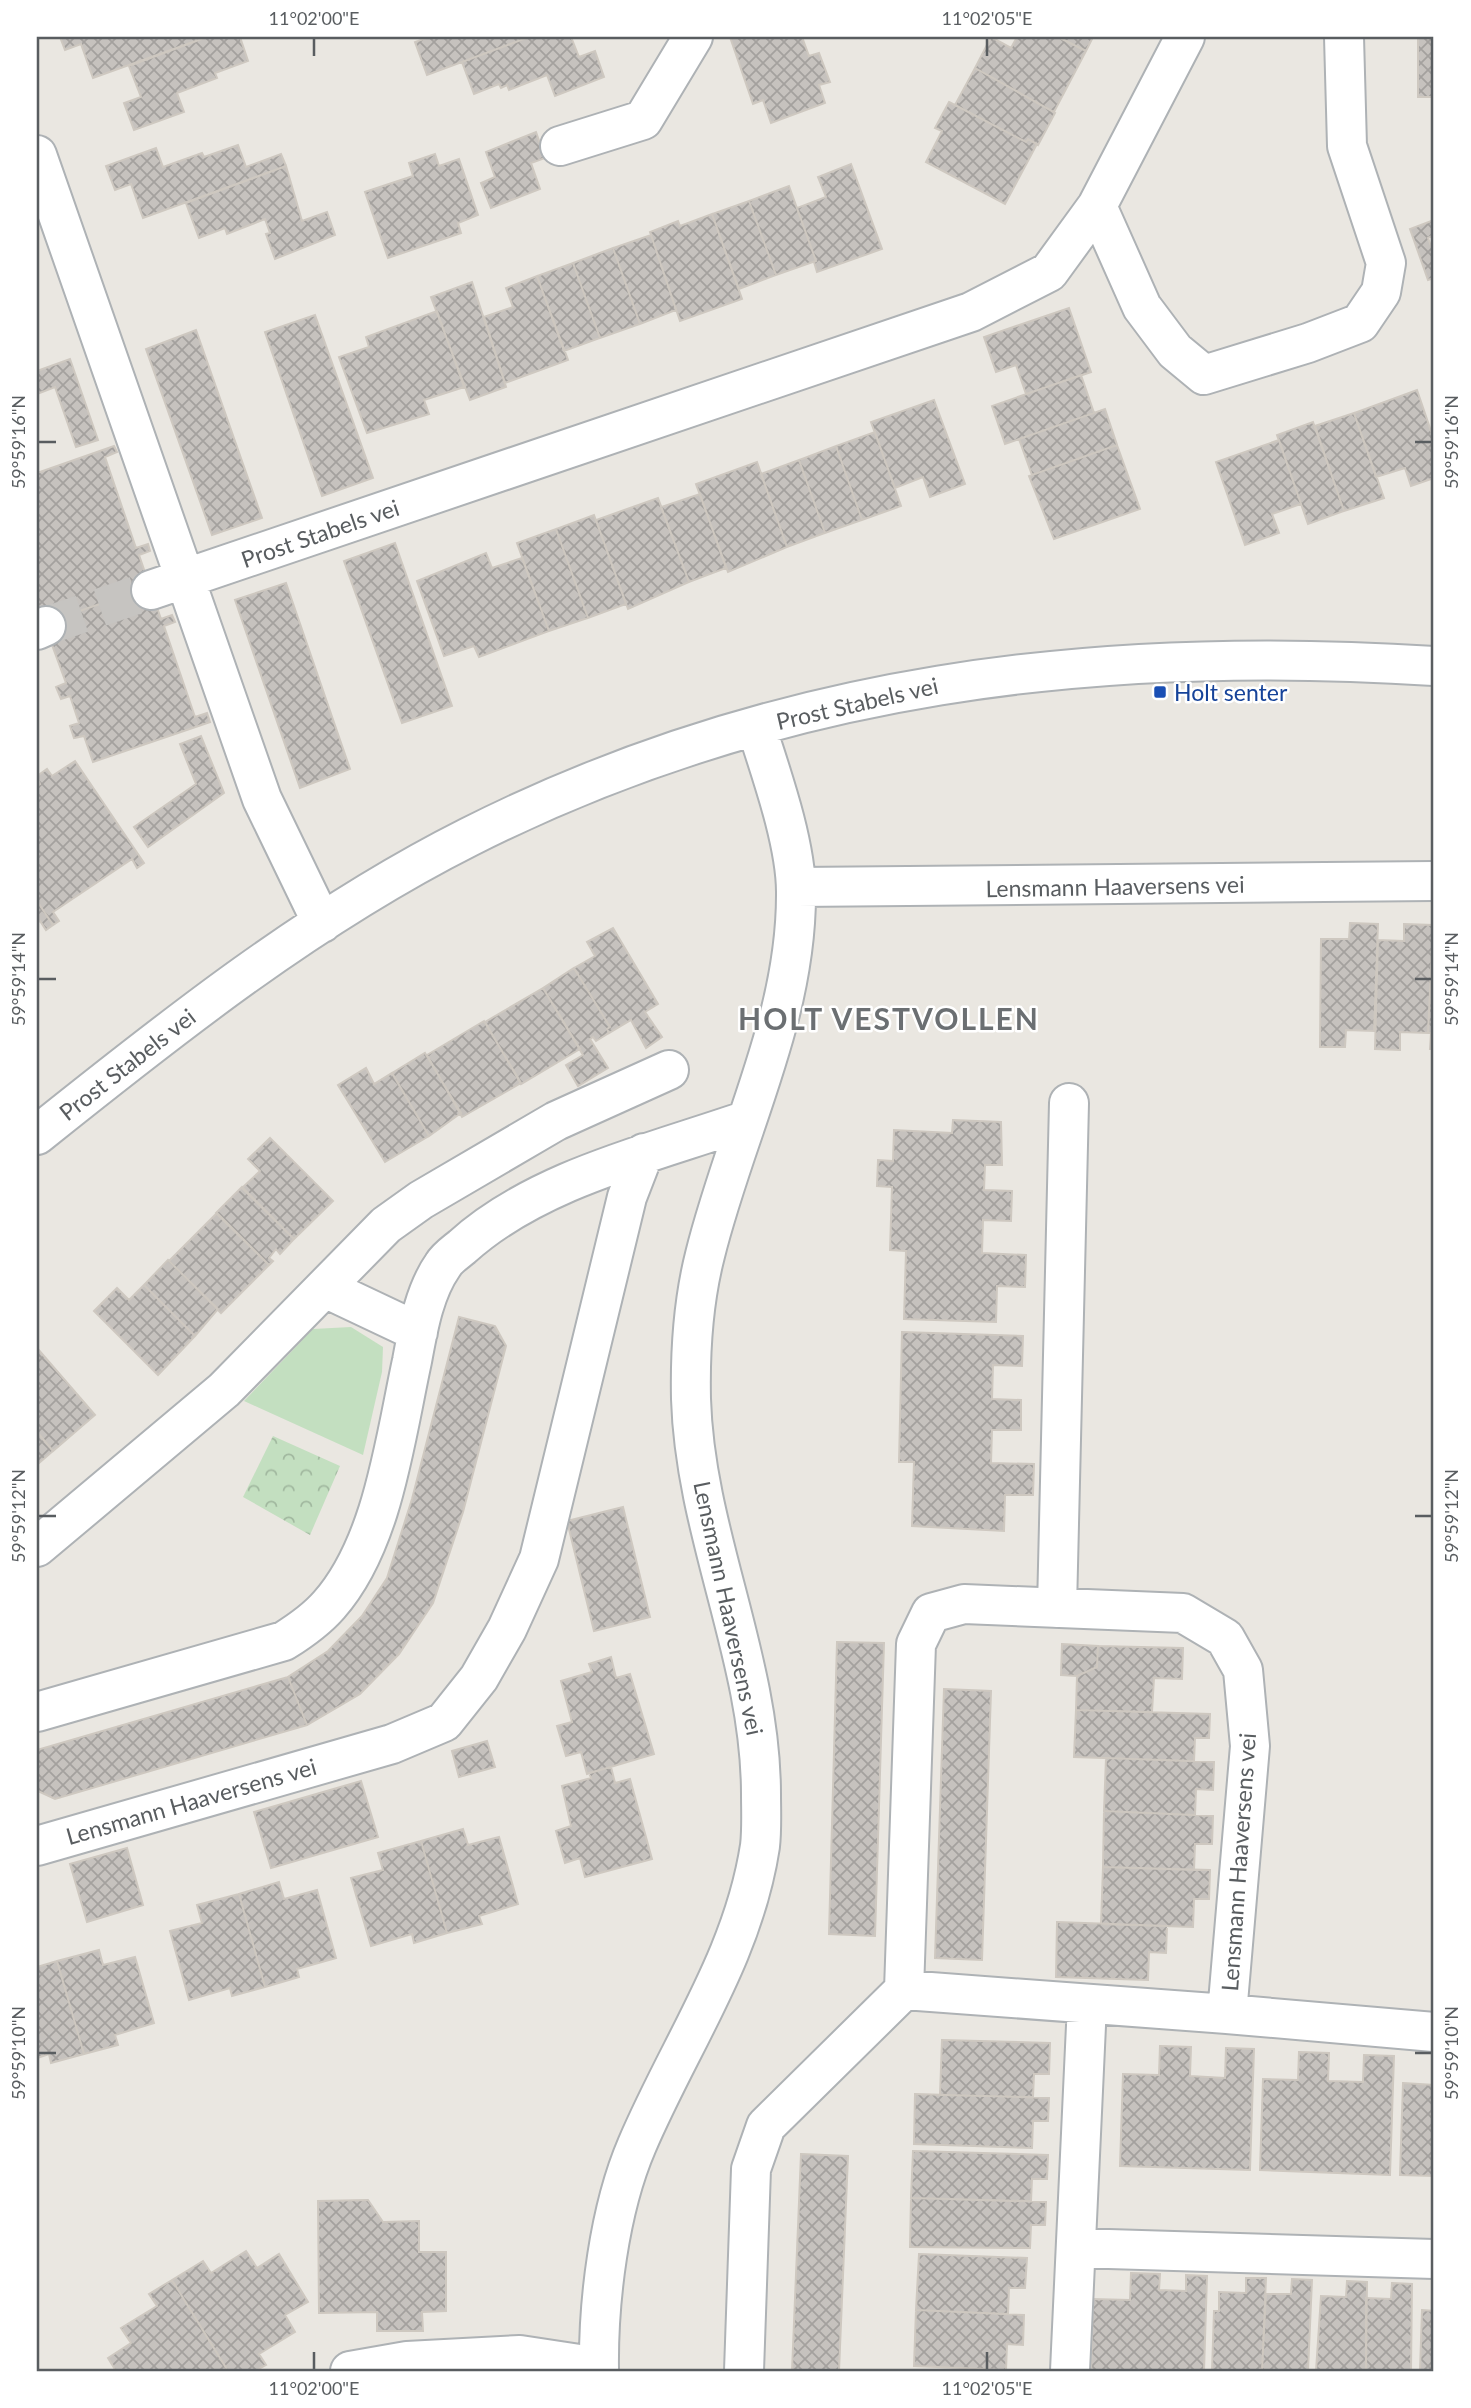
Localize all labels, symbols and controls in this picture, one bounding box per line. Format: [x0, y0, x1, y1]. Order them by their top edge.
text: 11°02'00"E [269, 7, 359, 29]
text: 11°02'05"E [942, 7, 1032, 29]
text: 59°59'16"N [7, 395, 29, 489]
text: 59°59'16"N [1440, 395, 1462, 489]
street label: Prost Stabels vei [237, 493, 403, 573]
street label: Prost Stabels vei [773, 671, 941, 735]
place label: Holt senter [1174, 678, 1288, 706]
marker: Holt senter [1152, 684, 1168, 700]
street label: Lensmann Haaversens vei [985, 870, 1245, 902]
text: 59°59'14"N [7, 932, 29, 1026]
text: 59°59'14"N [1440, 932, 1462, 1026]
district label: HOLT VESTVOLLEN [738, 1000, 1040, 1036]
street label: Prost Stabels vei [53, 1002, 201, 1126]
text: 59°59'12"N [7, 1469, 29, 1563]
text: 59°59'12"N [1440, 1469, 1462, 1563]
street label: Lensmann Haaversens vei [688, 1478, 770, 1738]
street label: Lensmann Haaversens vei [1215, 1732, 1261, 1992]
street label: Lensmann Haaversens vei [63, 1752, 319, 1850]
text: 59°59'10"N [7, 2006, 29, 2100]
text: 59°59'10"N [1440, 2006, 1462, 2100]
text: 11°02'00"E [269, 2377, 359, 2399]
text: 11°02'05"E [942, 2377, 1032, 2399]

